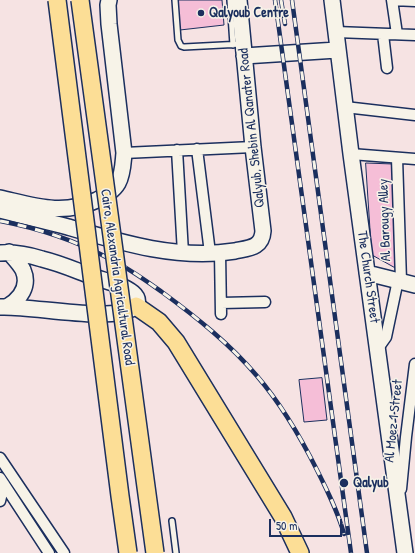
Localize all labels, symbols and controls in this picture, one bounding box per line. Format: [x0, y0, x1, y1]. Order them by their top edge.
place label: Qalyoub Centre [209, 5, 289, 21]
marker: Qalyoub Centre [196, 8, 206, 18]
street label: Qalyub, Shebin Al Qanater Road [235, 47, 269, 209]
street label: Al Barougy Alley [375, 178, 395, 262]
street label: Cairo, Alexandria Agricultural Road [96, 188, 138, 366]
street label: The Church Street [353, 230, 383, 324]
street label: Al Moez 1 Street [381, 379, 407, 463]
place label: Qalyub [353, 475, 389, 491]
marker: Qalyub [338, 477, 350, 489]
scale bar [271, 511, 344, 537]
text: 50 m [276, 517, 297, 534]

